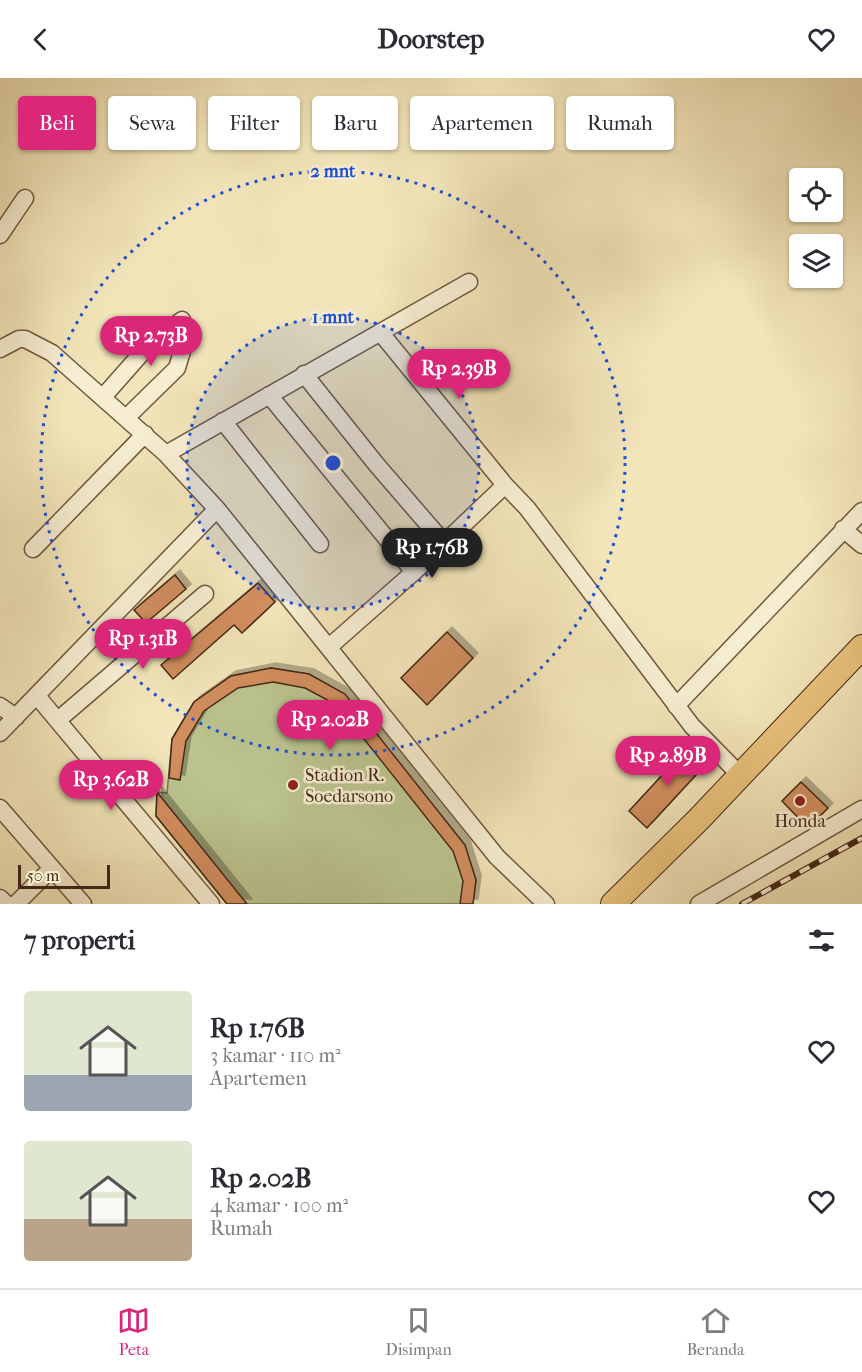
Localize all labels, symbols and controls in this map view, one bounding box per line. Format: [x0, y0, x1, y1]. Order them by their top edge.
icon: back [24, 23, 57, 56]
text: Doorstep [378, 23, 484, 55]
icon: heart [805, 23, 838, 56]
chip: Beli [18, 96, 96, 150]
chip: Sewa [108, 96, 196, 150]
chip: Filter [208, 96, 300, 150]
chip: Baru [312, 96, 398, 150]
chip: Apartemen [410, 96, 554, 150]
chip: Rumah [566, 96, 674, 150]
text: 2 mnt [311, 161, 356, 182]
map controls [789, 168, 843, 288]
button: locate [789, 168, 843, 222]
button: layers [789, 234, 843, 288]
text: 1 mnt [312, 307, 355, 328]
pin: Rp 2.73B [89, 316, 213, 367]
text: Rp 2.73B [114, 324, 188, 347]
pin: Rp 2.39B [397, 349, 521, 400]
text: Rp 2.39B [421, 357, 497, 380]
centre of rings [323, 453, 343, 473]
pin: Rp 1.76B [370, 528, 494, 579]
text: Rp 1.76B [396, 536, 469, 559]
pin: Rp 1.31B [81, 619, 205, 670]
text: Rp 1.31B [109, 627, 177, 650]
pin: Rp 2.02B [268, 700, 392, 751]
text: Rp 2.02B [291, 708, 369, 731]
pin: Rp 2.89B [606, 736, 730, 787]
text: Rp 2.89B [629, 744, 707, 767]
pin: Rp 3.62B [49, 760, 173, 811]
place label: Stadion R. Soedarsono [305, 765, 393, 807]
text: Rp 3.62B [73, 768, 149, 791]
marker: Stadion R. Soedarsono [286, 778, 300, 792]
marker: Honda [793, 794, 807, 808]
place label: Honda [774, 811, 826, 832]
scale bar [18, 862, 110, 890]
text: 50 m [27, 866, 59, 885]
icon: filters [805, 924, 838, 957]
text: 7 properti [24, 925, 135, 956]
text: Rp 1.76B [210, 1013, 305, 1044]
icon: home [72, 1015, 144, 1087]
icon: heart [805, 1035, 838, 1068]
text: 3 kamar · 110 m² [210, 1044, 341, 1067]
text: Apartemen [210, 1067, 307, 1090]
text: Rp 2.02B [210, 1163, 312, 1194]
icon: home [72, 1165, 144, 1237]
icon: heart [805, 1185, 838, 1218]
text: 4 kamar · 100 m² [210, 1194, 348, 1217]
text: Rumah [210, 1217, 273, 1240]
tab: Peta [117, 1304, 150, 1359]
tab: Disimpan [385, 1304, 452, 1359]
tab: Beranda [687, 1304, 744, 1359]

